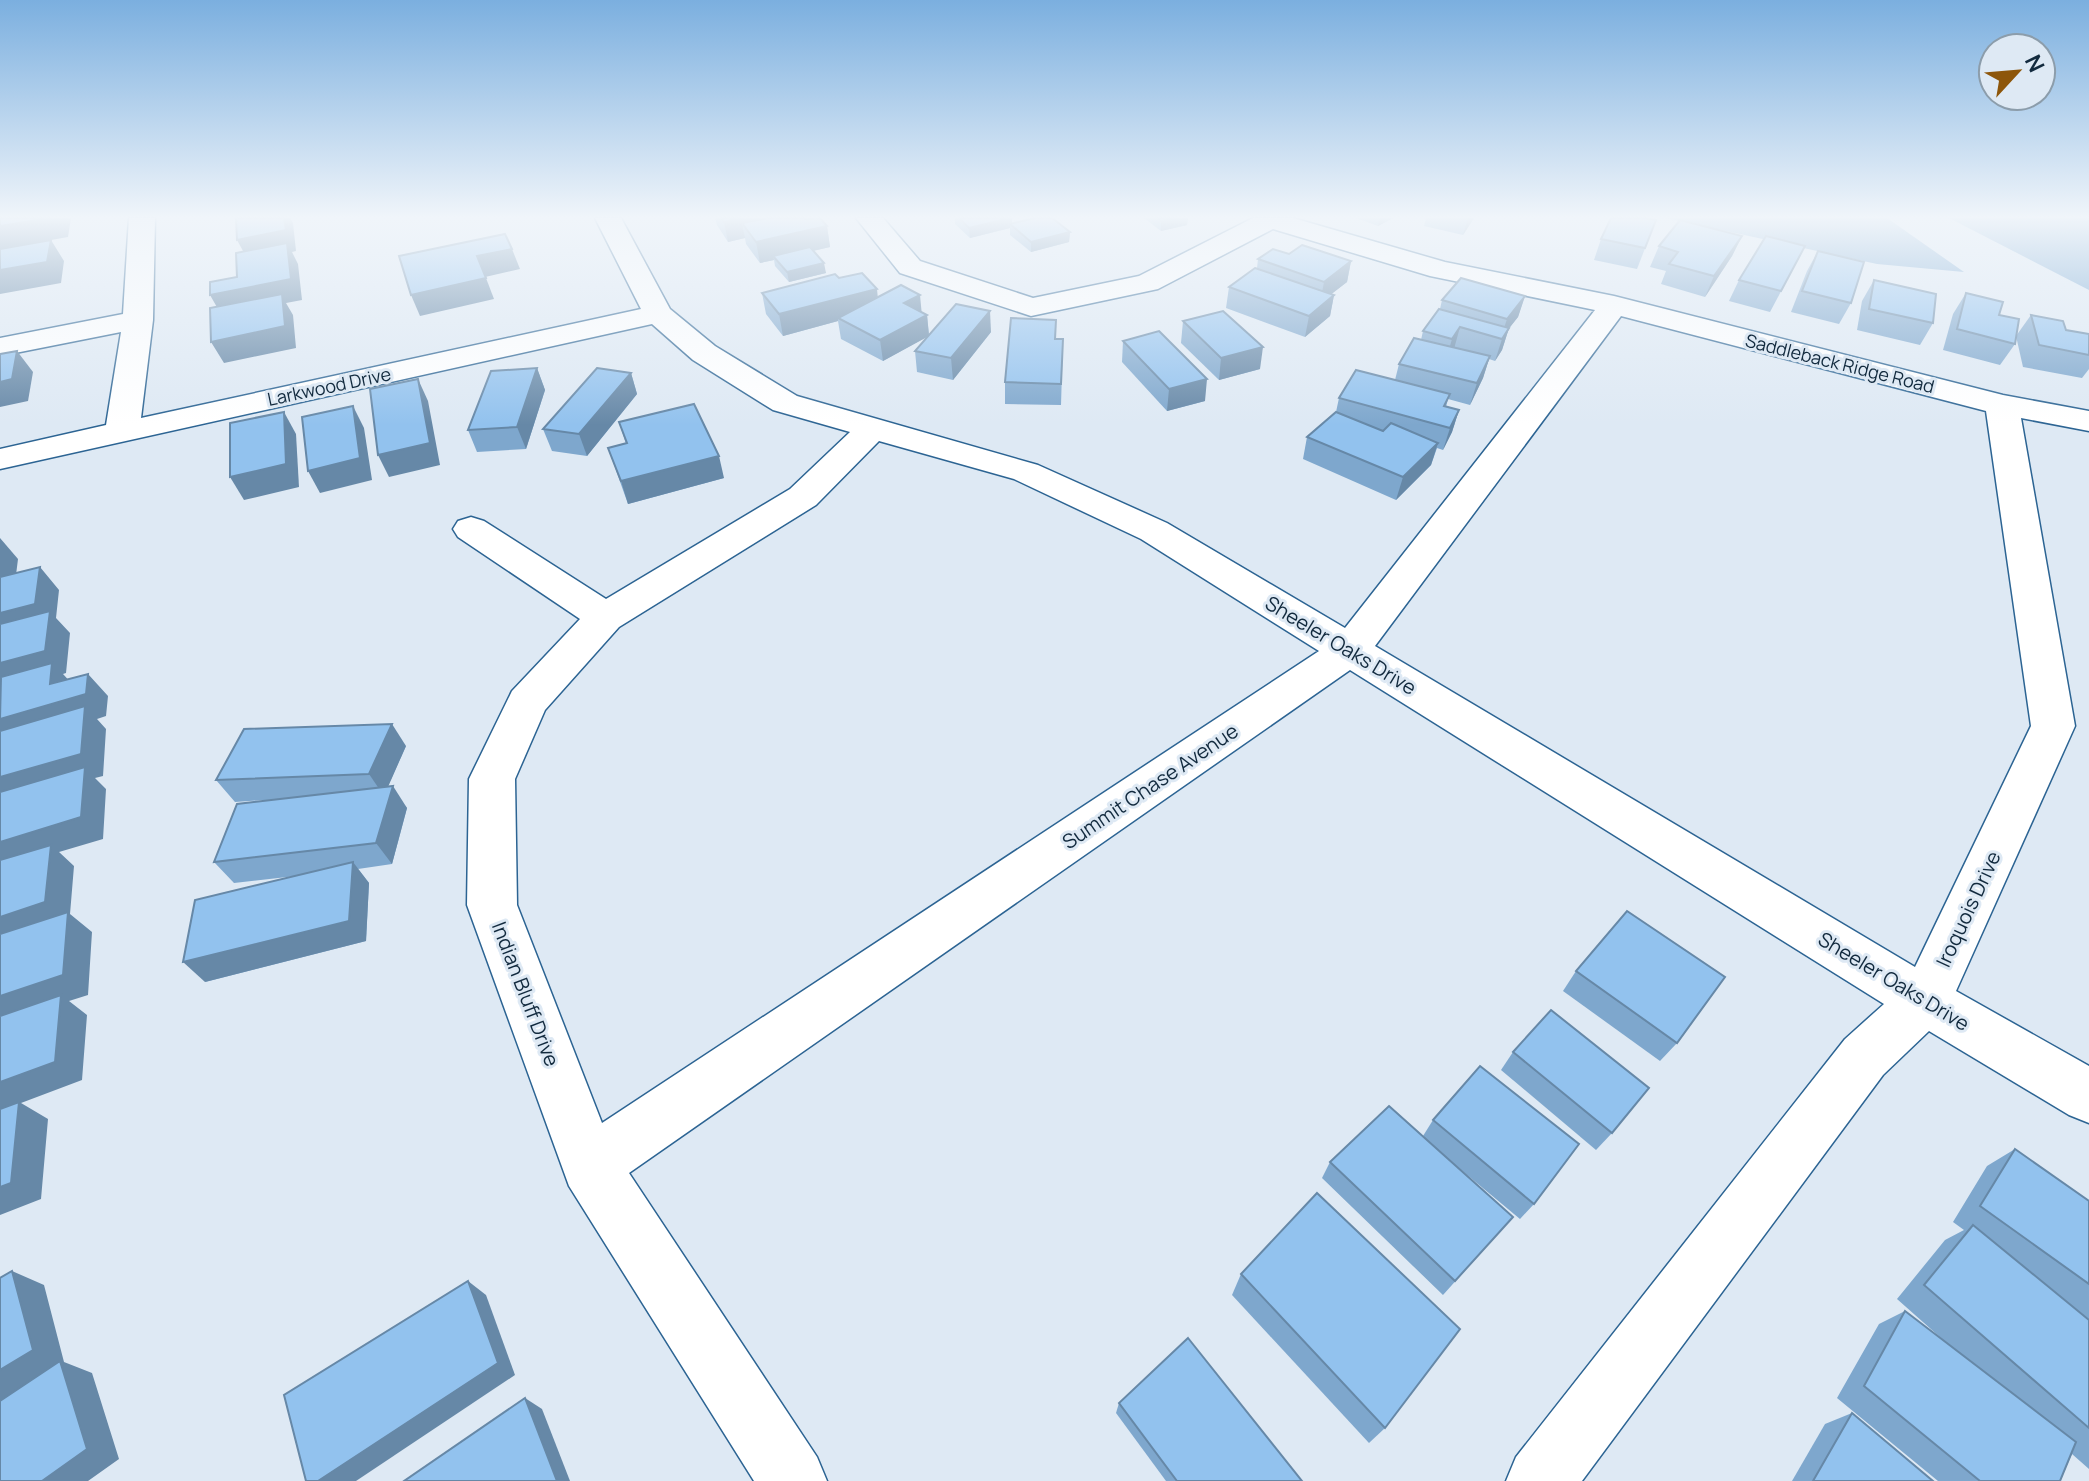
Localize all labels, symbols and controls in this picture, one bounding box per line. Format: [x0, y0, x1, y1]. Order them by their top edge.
north arrow [1977, 32, 2057, 112]
text: N [2018, 50, 2052, 77]
street label: Saddleback Ridge Road [1743, 328, 1937, 398]
street label: Larkwood Drive [265, 361, 393, 411]
street label: Sheeler Oaks Drive [1260, 589, 1422, 701]
street label: Summit Chase Avenue [1057, 717, 1243, 855]
street label: Iroquois Drive [1929, 847, 2007, 971]
street label: Indian Bluff Drive [486, 918, 566, 1070]
street label: Sheeler Oaks Drive [1813, 925, 1975, 1037]

